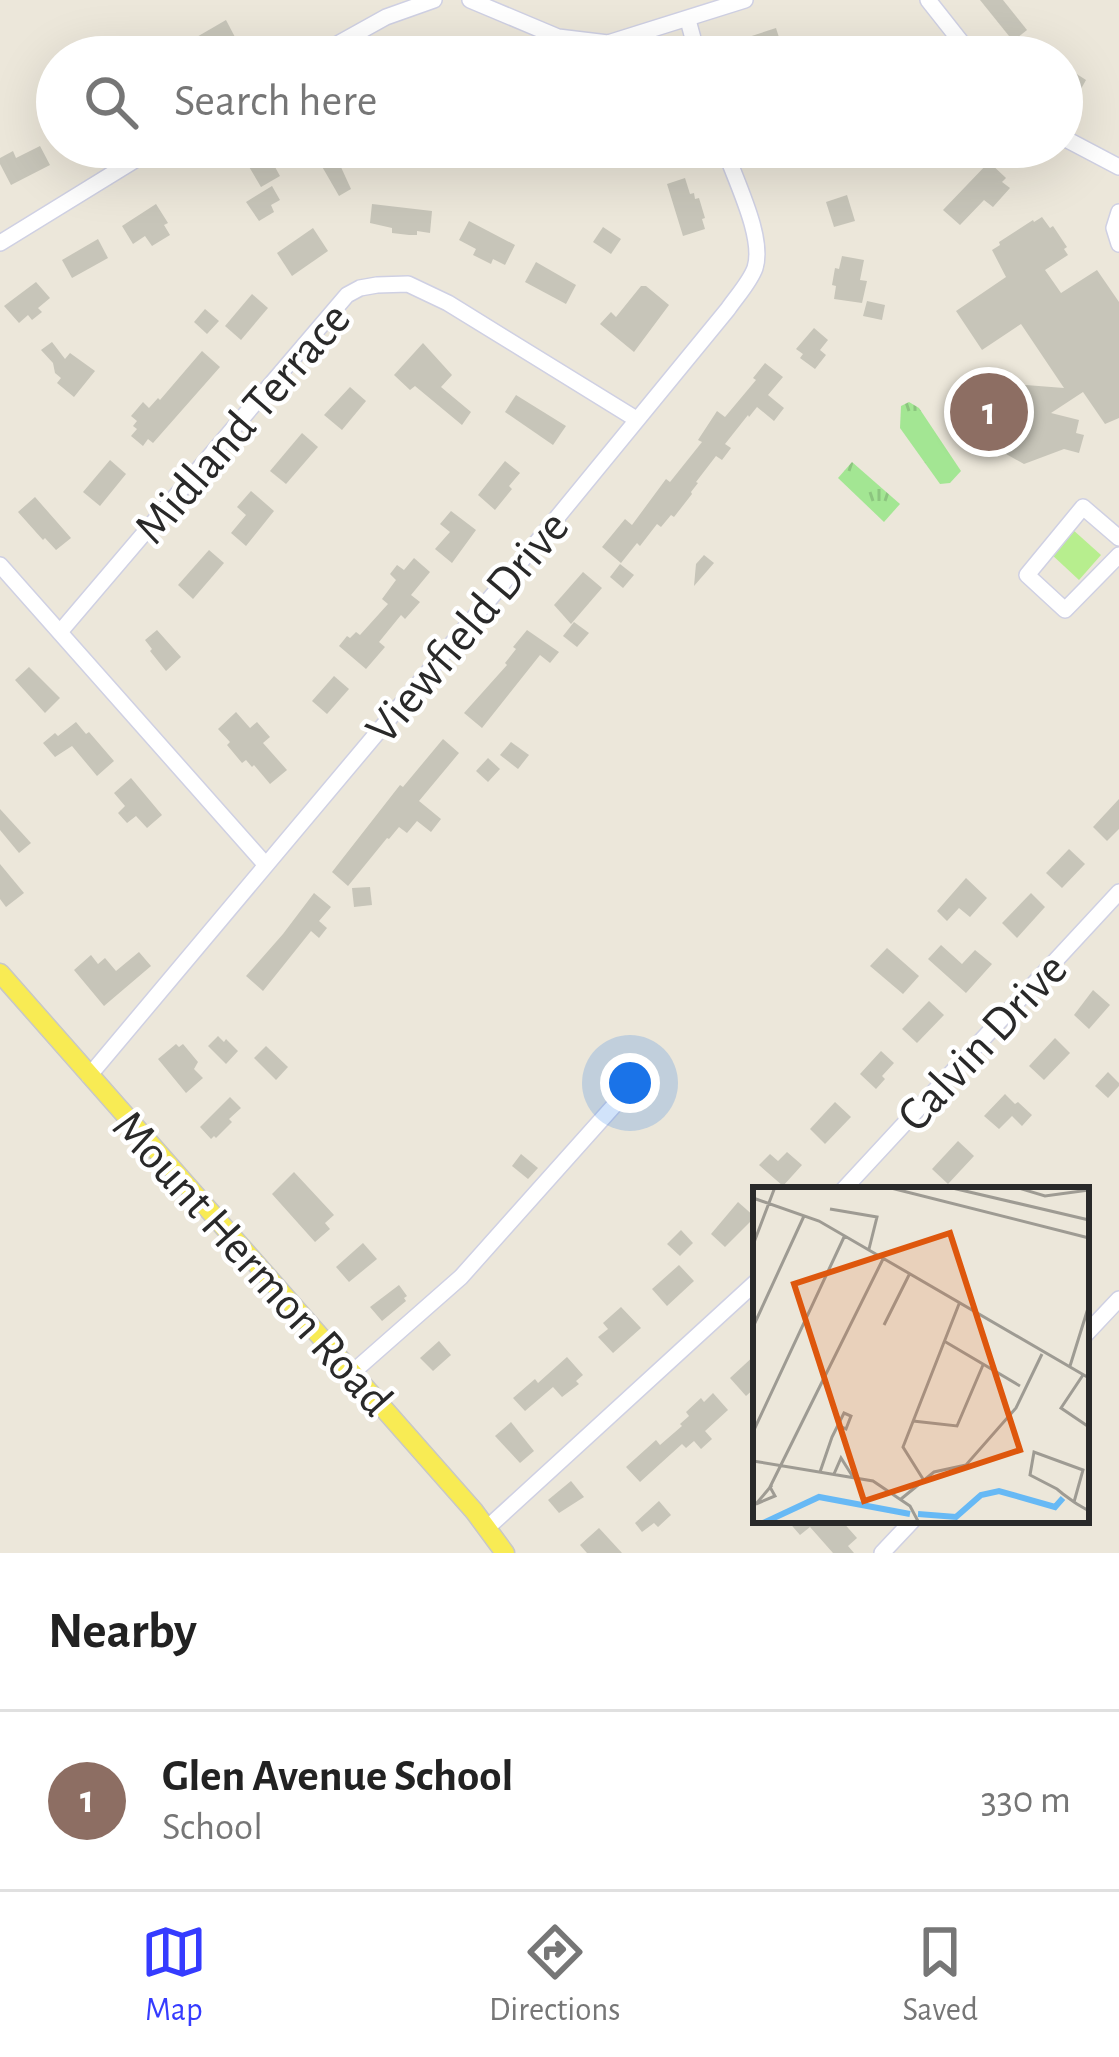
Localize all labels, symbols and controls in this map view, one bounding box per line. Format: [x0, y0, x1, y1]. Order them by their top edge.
search box [36, 36, 1083, 168]
icon: search [78, 69, 144, 135]
text: Search here [174, 79, 377, 124]
street label: Midland Terrace [126, 295, 360, 553]
pin: 1 [950, 367, 1028, 457]
street label: Viewfield Drive [358, 503, 579, 753]
street label: Calvin Drive [889, 945, 1077, 1141]
your location [600, 1053, 660, 1113]
street label: Mount Hermon Road [103, 1102, 401, 1426]
inset map [753, 1187, 1089, 1523]
text: Nearby [48, 1606, 197, 1657]
text: Glen Avenue School [162, 1754, 513, 1799]
text: 1 [80, 1781, 94, 1820]
text: 330 m [981, 1781, 1071, 1820]
text: School [162, 1808, 263, 1847]
tab: Map [141, 1919, 207, 2031]
tab: Directions [489, 1919, 620, 2031]
tab: Saved [902, 1919, 978, 2031]

